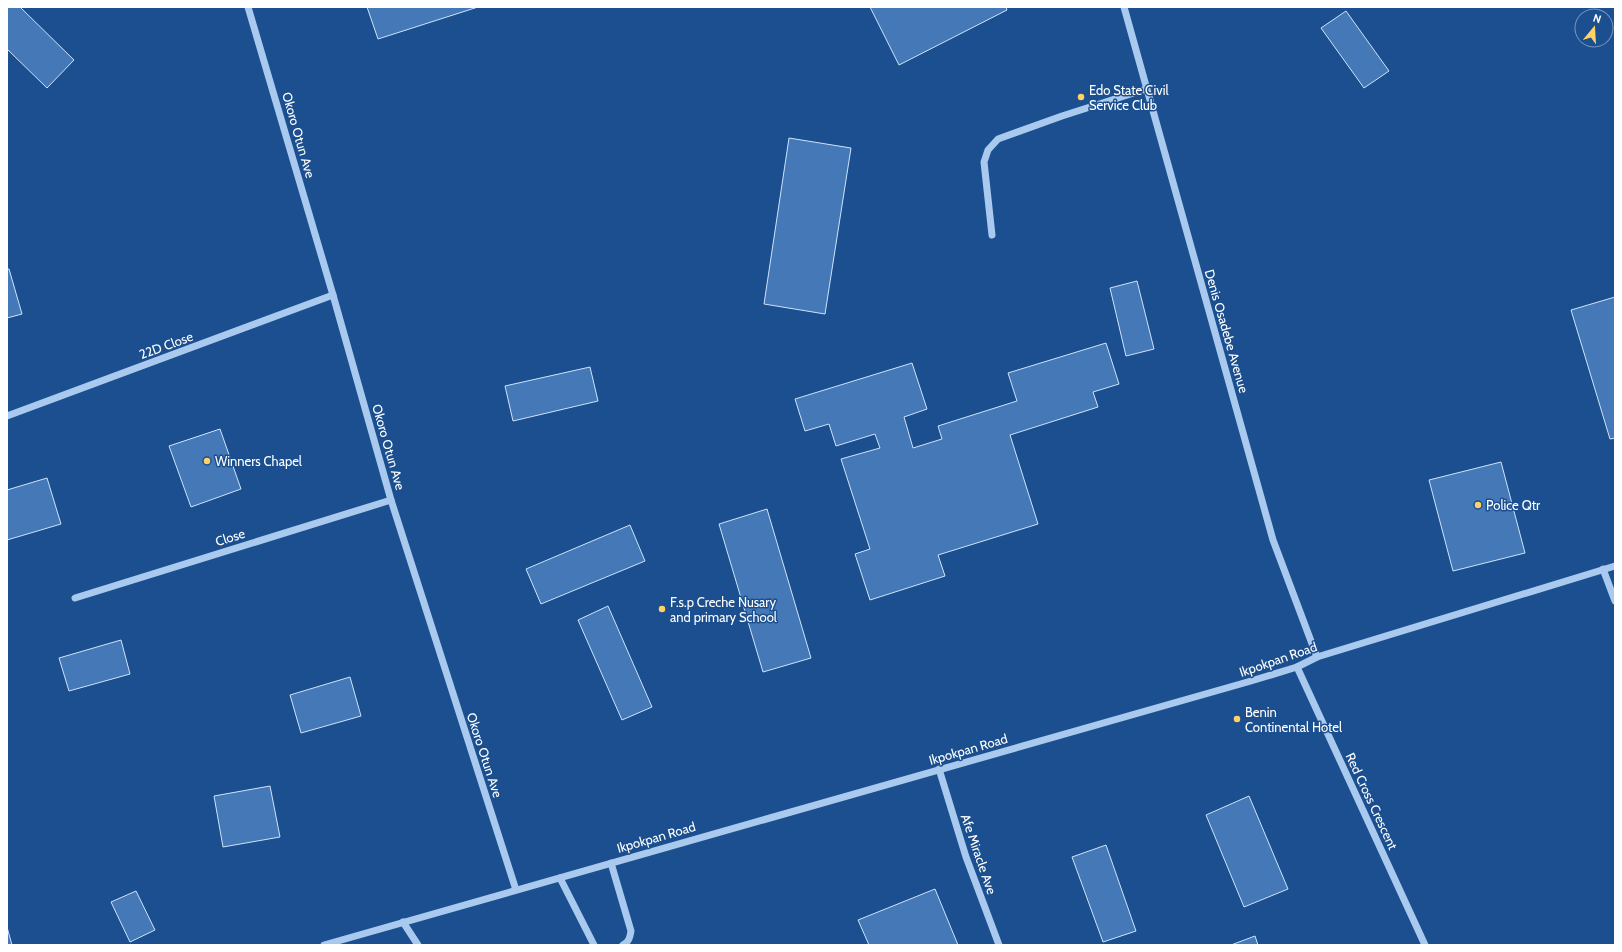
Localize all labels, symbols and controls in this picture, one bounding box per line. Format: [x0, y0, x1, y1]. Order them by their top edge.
north arrow [1574, 8, 1614, 48]
text: N [1591, 11, 1603, 26]
place label: Edo State Civil Service Club [1089, 82, 1168, 113]
street label: Okoro Otun Ave [279, 90, 319, 180]
marker: Edo State Civil Service Club [1076, 92, 1086, 102]
street label: Denis Osadebe Avenue [1202, 267, 1252, 395]
street label: 22D Close [137, 328, 195, 362]
street label: Okoro Otun Ave [369, 402, 409, 492]
place label: Winners Chapel [215, 453, 302, 469]
marker: Winners Chapel [202, 456, 212, 466]
place label: Police Qtr [1486, 497, 1541, 513]
marker: Police Qtr [1473, 500, 1483, 510]
street label: Close [213, 525, 247, 549]
place label: F.s.p Creche Nusary and primary School [670, 594, 777, 625]
marker: F.s.p Creche Nusary and primary School [657, 604, 667, 614]
street label: Ikpokpan Road [1237, 638, 1319, 680]
place label: Benin Continental Hotel [1245, 704, 1342, 735]
street label: Okoro Otun Ave [464, 710, 506, 800]
marker: Benin Continental Hotel [1232, 714, 1242, 724]
street label: Ikpokpan Road [927, 730, 1009, 768]
street label: Red Cross Crescent [1343, 750, 1402, 853]
street label: Afe Miracle Ave [958, 812, 1000, 897]
street label: Ikpokpan Road [615, 818, 697, 856]

